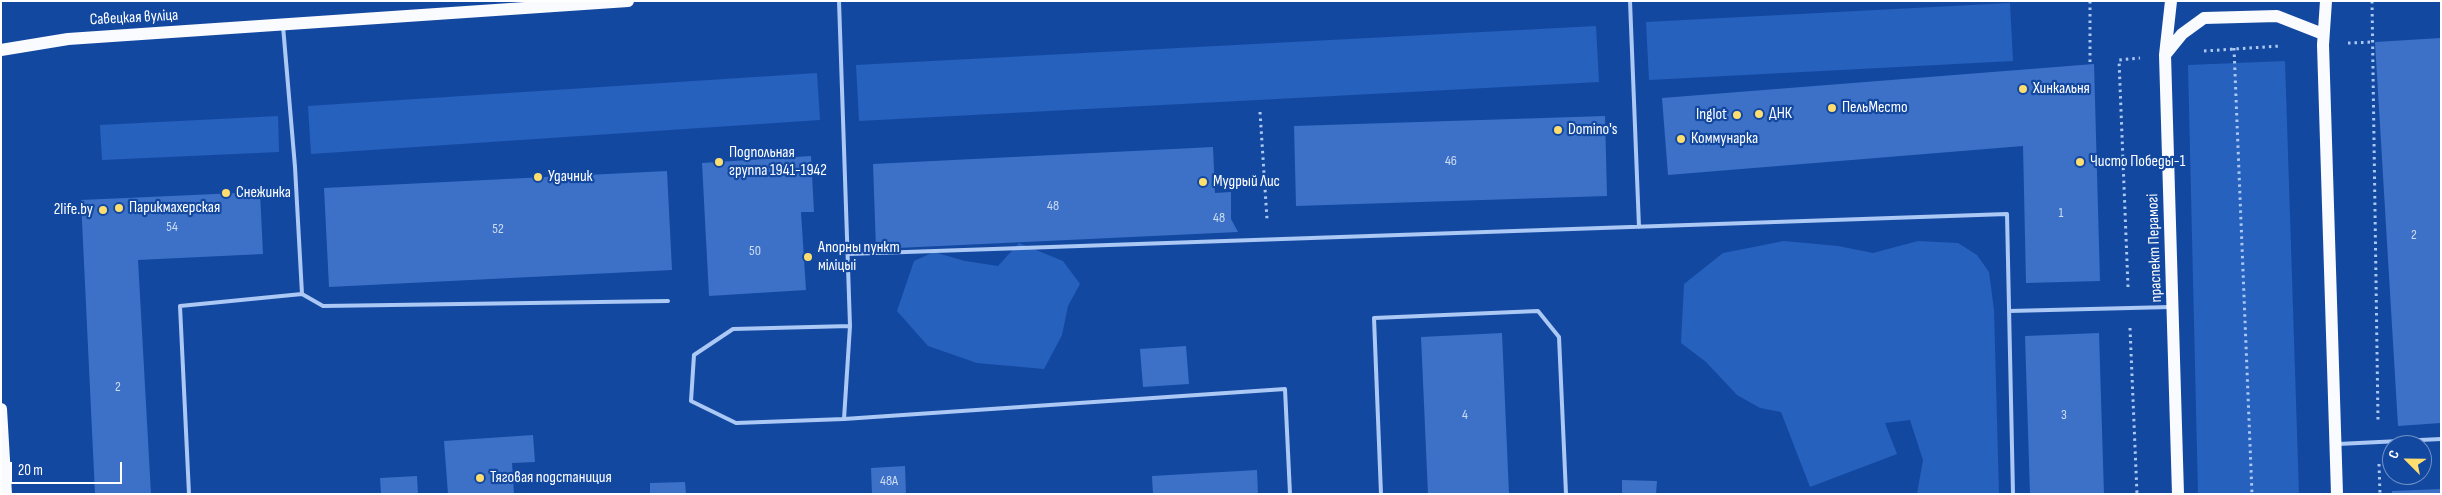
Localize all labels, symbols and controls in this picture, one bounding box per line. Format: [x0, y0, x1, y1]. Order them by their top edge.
street label: Савецкая вуліца [89, 6, 179, 30]
place label: Хинкальня [2033, 79, 2090, 99]
marker: Хинкальня [2017, 83, 2029, 95]
place label: ПельМесто [1842, 98, 1908, 118]
marker: ПельМесто [1826, 102, 1838, 114]
place label: ДНК [1769, 104, 1792, 124]
place label: Inglot [1696, 105, 1727, 125]
marker: ДНК [1753, 108, 1765, 120]
marker: Inglot [1731, 109, 1743, 121]
place label: Domino's [1568, 120, 1618, 140]
marker: Domino's [1552, 124, 1564, 136]
place label: Коммунарка [1691, 129, 1758, 149]
marker: Коммунарка [1675, 133, 1687, 145]
place label: Подпольная группа 1941-1942 [729, 143, 827, 181]
place label: Чисто Победы-1 [2090, 152, 2185, 172]
house number: 46 [1445, 153, 1457, 169]
marker: Подпольная группа 1941-1942 [713, 156, 725, 168]
marker: Чисто Победы-1 [2074, 156, 2086, 168]
place label: Удачник [548, 167, 593, 187]
marker: Удачник [532, 171, 544, 183]
place label: Мудрый Лис [1213, 172, 1280, 192]
marker: Мудрый Лис [1197, 176, 1209, 188]
place label: Снежинка [236, 183, 291, 203]
marker: Снежинка [220, 187, 232, 199]
street label: праспект Перамогі [2144, 193, 2166, 303]
place label: Парикмахерская [129, 198, 220, 218]
house number: 48 [1047, 198, 1059, 214]
place label: 2life.by [54, 200, 93, 220]
marker: Парикмахерская [113, 202, 125, 214]
marker: 2life.by [97, 204, 109, 216]
house number: 1 [2059, 205, 2063, 221]
house number: 48 [1213, 210, 1225, 226]
house number: 54 [166, 219, 178, 235]
house number: 52 [492, 221, 504, 237]
house number: 2 [2411, 227, 2417, 243]
place label: Апорны пункт міліцыі [818, 238, 900, 276]
house number: 50 [749, 243, 761, 259]
marker: Апорны пункт міліцыі [802, 251, 814, 263]
house number: 2 [115, 379, 121, 395]
house number: 4 [1462, 407, 1468, 423]
house number: 3 [2061, 407, 2067, 423]
north arrow [2382, 435, 2432, 485]
text: С [2384, 448, 2403, 461]
scale bar [12, 452, 125, 484]
text: 20 m [18, 461, 43, 480]
place label: Тяговая подстаниция [490, 468, 612, 488]
marker: Тяговая подстаниция [474, 472, 486, 484]
house number: 48А [880, 473, 898, 489]

